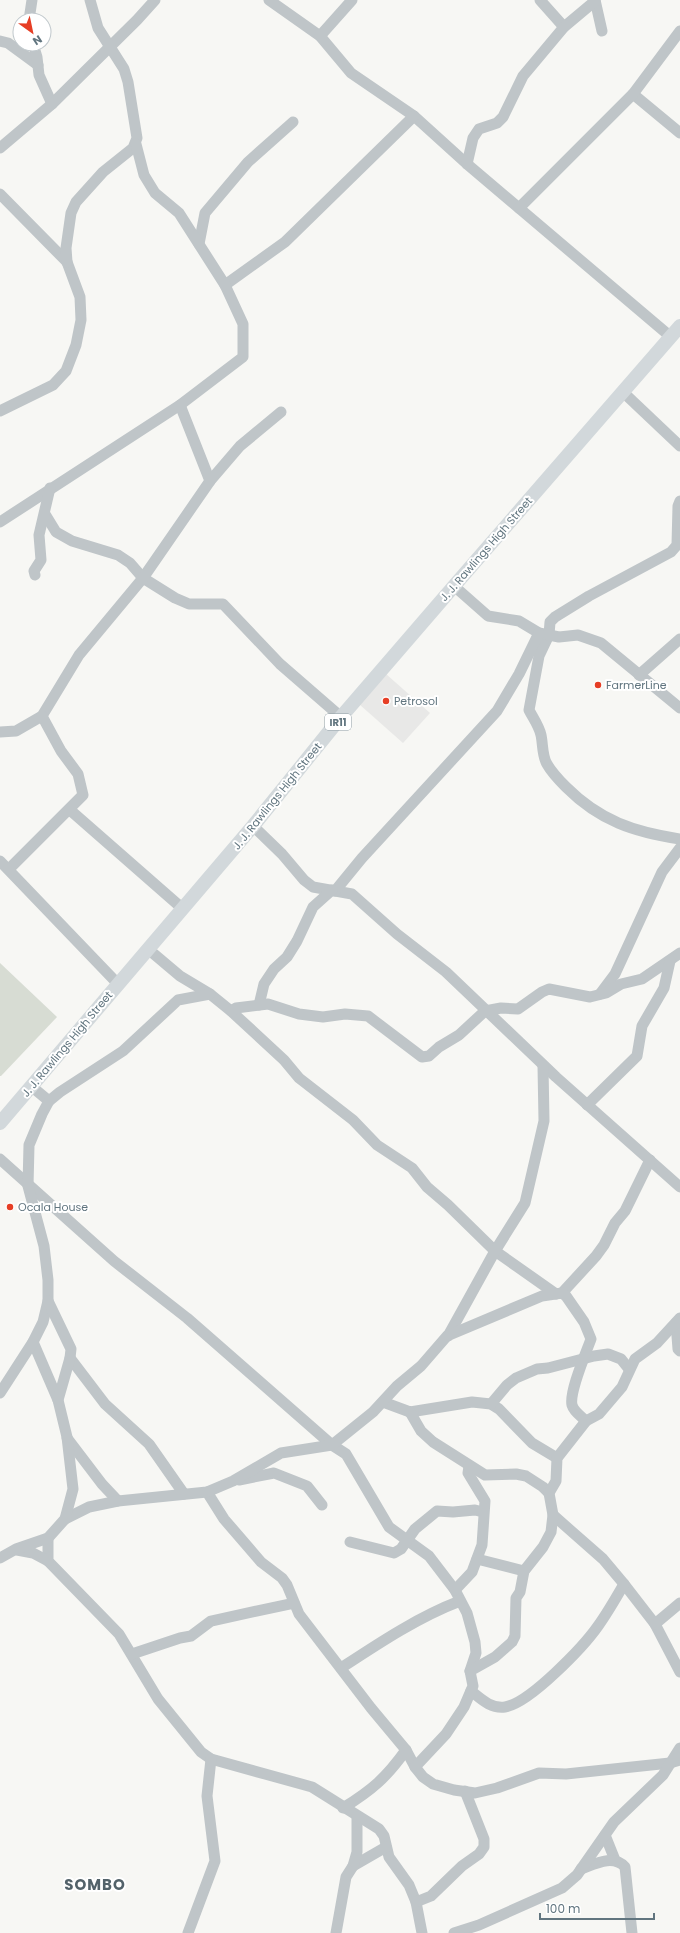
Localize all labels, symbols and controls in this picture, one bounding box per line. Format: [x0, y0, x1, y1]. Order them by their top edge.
north arrow [12, 12, 52, 52]
text: N [30, 31, 45, 49]
street label: J. J. Rawlings High Street [436, 493, 536, 605]
place label: FarmerLine [606, 677, 667, 693]
marker: FarmerLine [593, 680, 603, 690]
place label: Petrosol [394, 693, 438, 709]
marker: Petrosol [381, 696, 391, 706]
road number: IR11 [325, 714, 351, 730]
street label: J. J. Rawlings High Street [229, 739, 325, 853]
street label: J. J. Rawlings High Street [18, 988, 116, 1100]
place label: Ocala House [18, 1199, 88, 1215]
marker: Ocala House [5, 1202, 15, 1212]
district label: SOMBO [64, 1874, 126, 1895]
scale bar [540, 1895, 654, 1921]
text: 100 m [546, 1900, 580, 1917]

